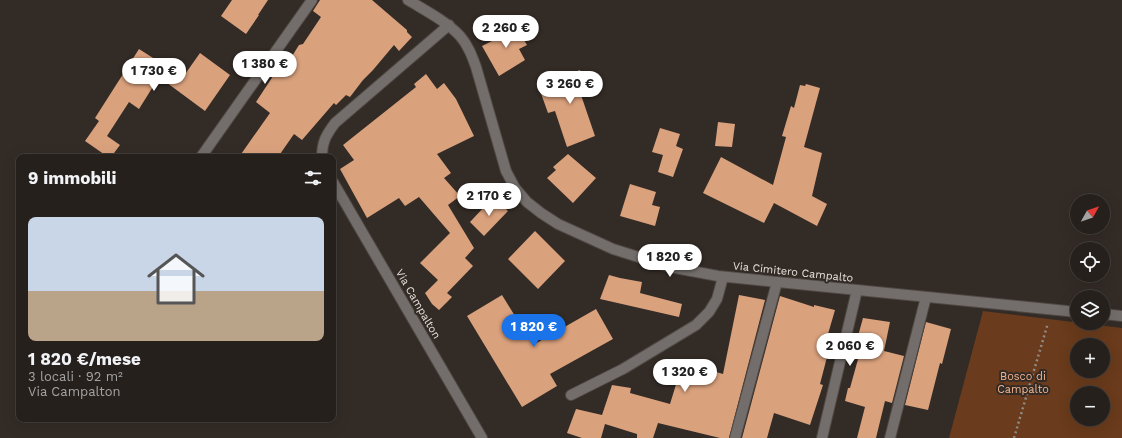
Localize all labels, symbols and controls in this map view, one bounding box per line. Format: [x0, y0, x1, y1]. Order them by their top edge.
pin: 2 260 € [469, 15, 543, 49]
text: 2 260 € [482, 20, 530, 35]
pin: 1 380 € [228, 51, 302, 85]
text: 1 380 € [242, 56, 288, 71]
pin: 1 730 € [117, 58, 191, 92]
text: 1 730 € [131, 63, 177, 78]
pin: 3 260 € [533, 71, 607, 105]
text: 3 260 € [546, 76, 594, 91]
icon: filters [302, 167, 324, 189]
text: 9 immobili [28, 168, 117, 188]
pin: 2 170 € [452, 183, 526, 217]
text: 2 170 € [466, 188, 512, 203]
north arrow [1070, 194, 1110, 234]
map controls [1070, 194, 1110, 426]
button: locate [1070, 242, 1110, 282]
icon: home [140, 243, 212, 315]
pin: 1 820 € [633, 244, 707, 278]
text: 1 820 € [647, 249, 693, 264]
street label: Via Cimitero Campalto [732, 259, 854, 285]
street label: Via Campalton [393, 267, 443, 341]
button: layers [1070, 290, 1110, 330]
pin: 1 820 € [497, 314, 571, 348]
text: 1 820 € [511, 319, 557, 334]
pin: 2 060 € [813, 333, 887, 367]
text: 2 060 € [825, 338, 875, 353]
button: + [1070, 338, 1110, 378]
text: 1 820 €/mese [28, 349, 141, 369]
pin: 1 320 € [648, 359, 722, 393]
text: 1 320 € [662, 364, 708, 379]
text: 3 locali · 92 m² [28, 369, 123, 384]
park label: Bosco di Campalto [997, 370, 1049, 396]
text: Via Campalton [28, 384, 121, 399]
button: − [1070, 386, 1110, 426]

